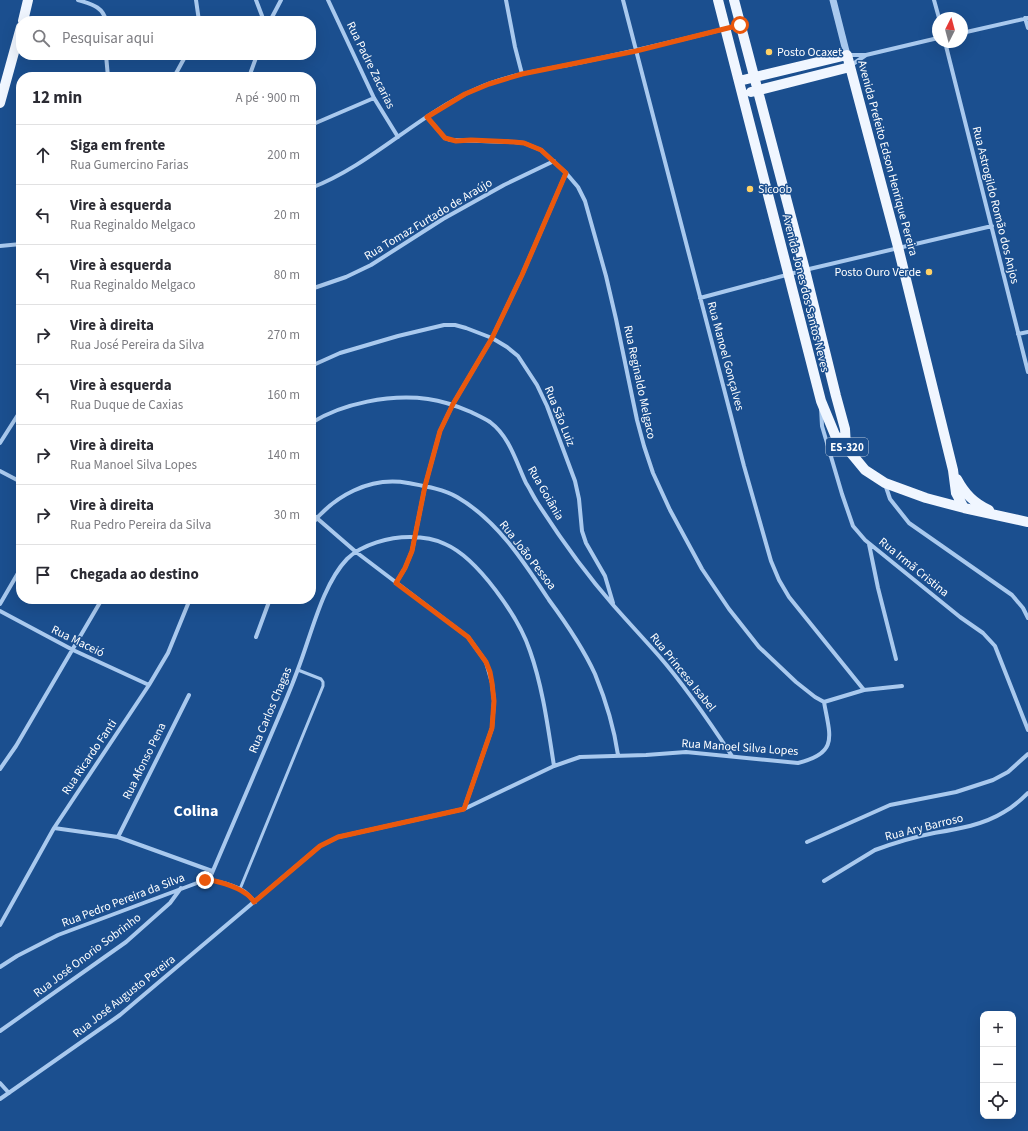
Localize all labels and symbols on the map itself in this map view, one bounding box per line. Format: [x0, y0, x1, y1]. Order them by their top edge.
north arrow [932, 12, 968, 48]
route start [731, 16, 749, 34]
street label: Rua Padre Zacarias [342, 19, 399, 112]
place label: Posto Ocaxet [777, 44, 842, 61]
marker: Posto Ocaxet [764, 47, 774, 57]
street label: Avenida Prefeito Edson Henrique Pereira [853, 58, 922, 258]
street label: Rua Astrogildo Romão dos Anjos [968, 125, 1023, 286]
street label: Rua Tomaz Furtado de Araújo [361, 174, 496, 265]
place label: Sicoob [758, 181, 793, 198]
marker: Sicoob [745, 184, 755, 194]
street label: Avenida Jones dos Santos Neves [778, 212, 833, 374]
place label: Posto Ouro Verde [834, 264, 921, 281]
marker: Posto Ouro Verde [924, 267, 934, 277]
street label: Rua Manoel Gonçalves [703, 300, 748, 413]
street label: Rua Reginaldo Melgaco [619, 324, 660, 441]
street label: Rua São Luiz [540, 384, 579, 449]
road number: ES-320 [826, 438, 868, 456]
street label: Rua Goiânia [523, 463, 568, 524]
street label: Rua João Pessoa [495, 517, 560, 594]
street label: Rua Irmã Cristina [875, 534, 952, 601]
street label: Rua Maceió [48, 621, 107, 662]
street label: Rua Princesa Isabel [646, 629, 720, 715]
street label: Rua Carlos Chagas [245, 664, 296, 756]
street label: Rua Ricardo Fanti [58, 716, 121, 798]
street label: Rua Afonso Pena [118, 720, 170, 803]
street label: Rua Manoel Silva Lopes [681, 735, 799, 760]
district label: Colina [174, 800, 218, 822]
street label: Rua Ary Barroso [883, 810, 965, 845]
street label: Rua Pedro Pereira da Silva [59, 869, 187, 932]
route end [196, 871, 214, 889]
street label: Rua José Onorio Sobrinho [30, 909, 145, 1002]
street label: Rua José Augusto Pereira [69, 951, 179, 1042]

